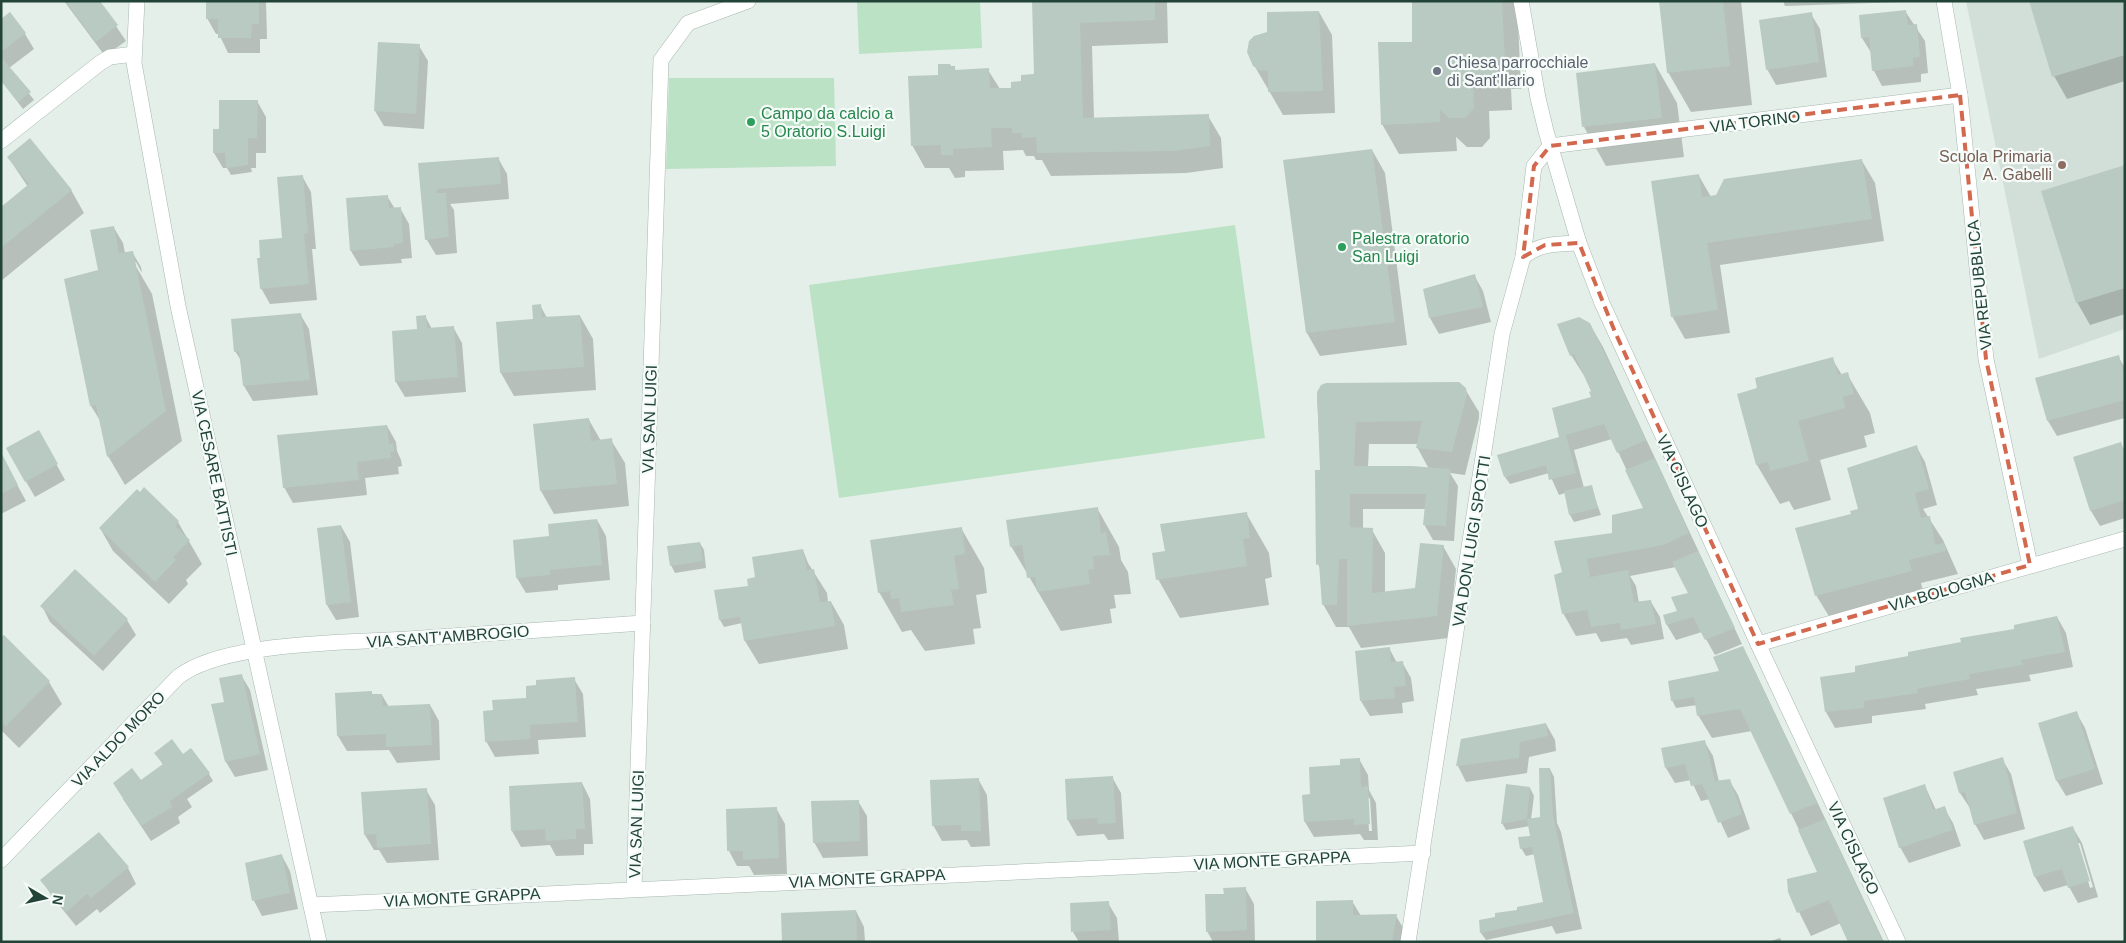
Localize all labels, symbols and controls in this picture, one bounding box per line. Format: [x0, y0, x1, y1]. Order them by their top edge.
place label: Chiesa parrocchiale di Sant'Ilario [1447, 54, 1589, 89]
marker: Chiesa parrocchiale di Sant'Ilario [1431, 65, 1443, 77]
place label: Campo da calcio a 5 Oratorio S.Luigi [761, 105, 894, 140]
street label: VIA TORINO [1709, 108, 1801, 135]
marker: Campo da calcio a 5 Oratorio S.Luigi [745, 116, 757, 128]
place label: Scuola Primaria A. Gabelli [1939, 148, 2052, 183]
marker: Scuola Primaria A. Gabelli [2056, 159, 2068, 171]
street label: VIA REPUBBLICA [1964, 219, 1995, 351]
place label: Palestra oratorio San Luigi [1352, 230, 1469, 265]
marker: Palestra oratorio San Luigi [1336, 241, 1348, 253]
street label: VIA SAN LUIGI [639, 365, 660, 474]
street label: VIA CESARE BATTISTI [189, 389, 240, 557]
street label: VIA CISLAGO [1654, 432, 1711, 530]
street label: VIA DON LUIGI SPOTTI [1450, 454, 1493, 628]
street label: VIA BOLOGNA [1887, 568, 1996, 615]
street label: VIA SANT'AMBROGIO [366, 622, 530, 651]
street label: VIA ALDO MORO [68, 688, 168, 791]
street label: VIA SAN LUIGI [626, 770, 647, 879]
street label: VIA CISLAGO [1825, 799, 1882, 897]
street label: VIA MONTE GRAPPA [1193, 848, 1351, 873]
street label: VIA MONTE GRAPPA [788, 866, 946, 891]
north arrow [20, 873, 70, 923]
street label: VIA MONTE GRAPPA [383, 885, 541, 910]
text: N [49, 894, 67, 906]

